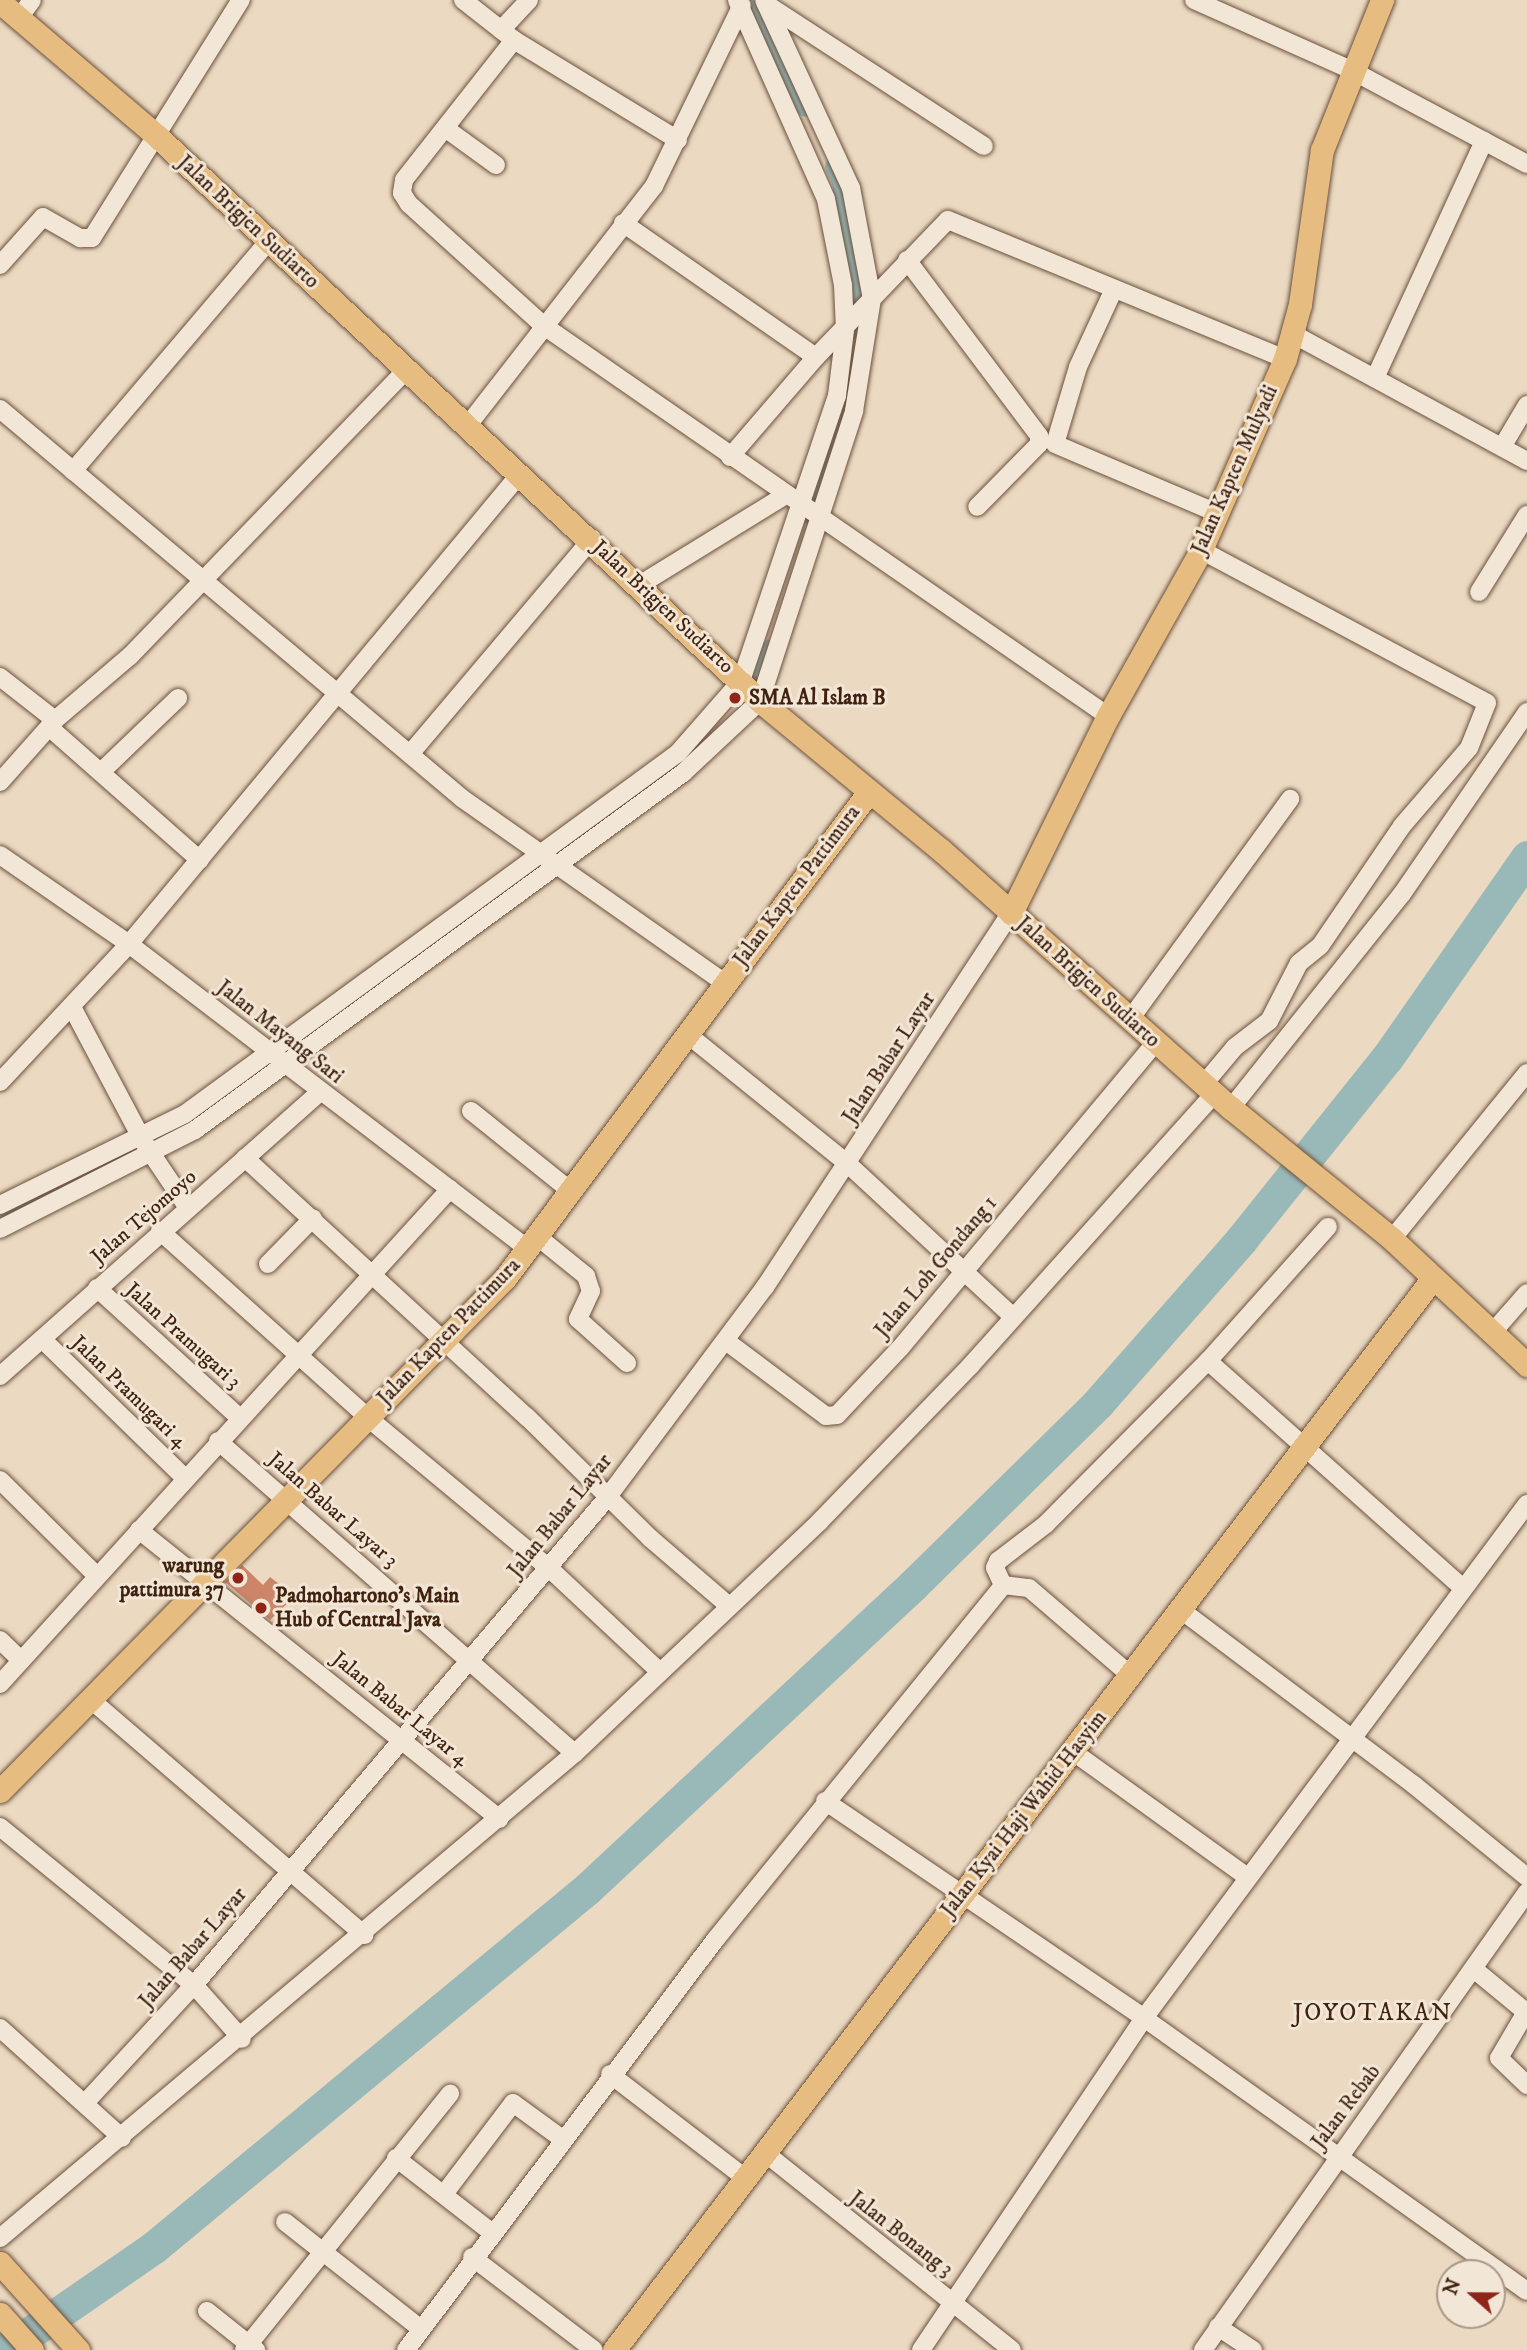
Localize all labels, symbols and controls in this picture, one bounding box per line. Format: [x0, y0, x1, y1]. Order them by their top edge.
street label: Jalan Brigjen Sudiarto [172, 150, 324, 294]
street label: Jalan Kapten Mulyadi [1186, 382, 1284, 558]
street label: Jalan Brigjen Sudiarto [587, 535, 739, 679]
place label: SMA Al Islam B [749, 685, 886, 711]
marker: SMA Al Islam B [727, 690, 743, 706]
street label: Jalan Kapten Pattimura [728, 800, 866, 972]
street label: Jalan Brigjen Sudiarto [1011, 911, 1165, 1053]
street label: Jalan Mayang Sari [212, 975, 348, 1089]
street label: Jalan Babar Layar [837, 988, 941, 1128]
street label: Jalan Tejomoyo [86, 1164, 202, 1270]
street label: Jalan Loh Gondang 1 [869, 1191, 1003, 1343]
street label: Jalan Kapten Pattimura [372, 1253, 526, 1411]
street label: Jalan Pramugari 3 [120, 1277, 246, 1395]
street label: Jalan Pramugari 4 [66, 1330, 192, 1454]
street label: Jalan Babar Layar 3 [263, 1447, 403, 1573]
street label: Jalan Babar Layar [503, 1449, 617, 1583]
place label: warung pattimura 37 [120, 1553, 224, 1603]
marker: warung pattimura 37 [230, 1570, 246, 1586]
place label: Padmohartono's Main Hub of Central Java [275, 1583, 459, 1633]
marker: Padmohartono's Main Hub of Central Java [253, 1600, 269, 1616]
street label: Jalan Babar Layar 4 [327, 1646, 473, 1772]
street label: Jalan Kyai Haji Wahid Hasyim [936, 1706, 1112, 1922]
street label: Jalan Babar Layar [134, 1883, 252, 2013]
district label: JOYOTAKAN [1294, 2000, 1452, 2028]
street label: Jalan Rebab [1306, 2060, 1386, 2154]
street label: Jalan Bonang 3 [844, 2186, 958, 2282]
north arrow [1436, 2259, 1506, 2329]
text: N [1439, 2276, 1466, 2298]

